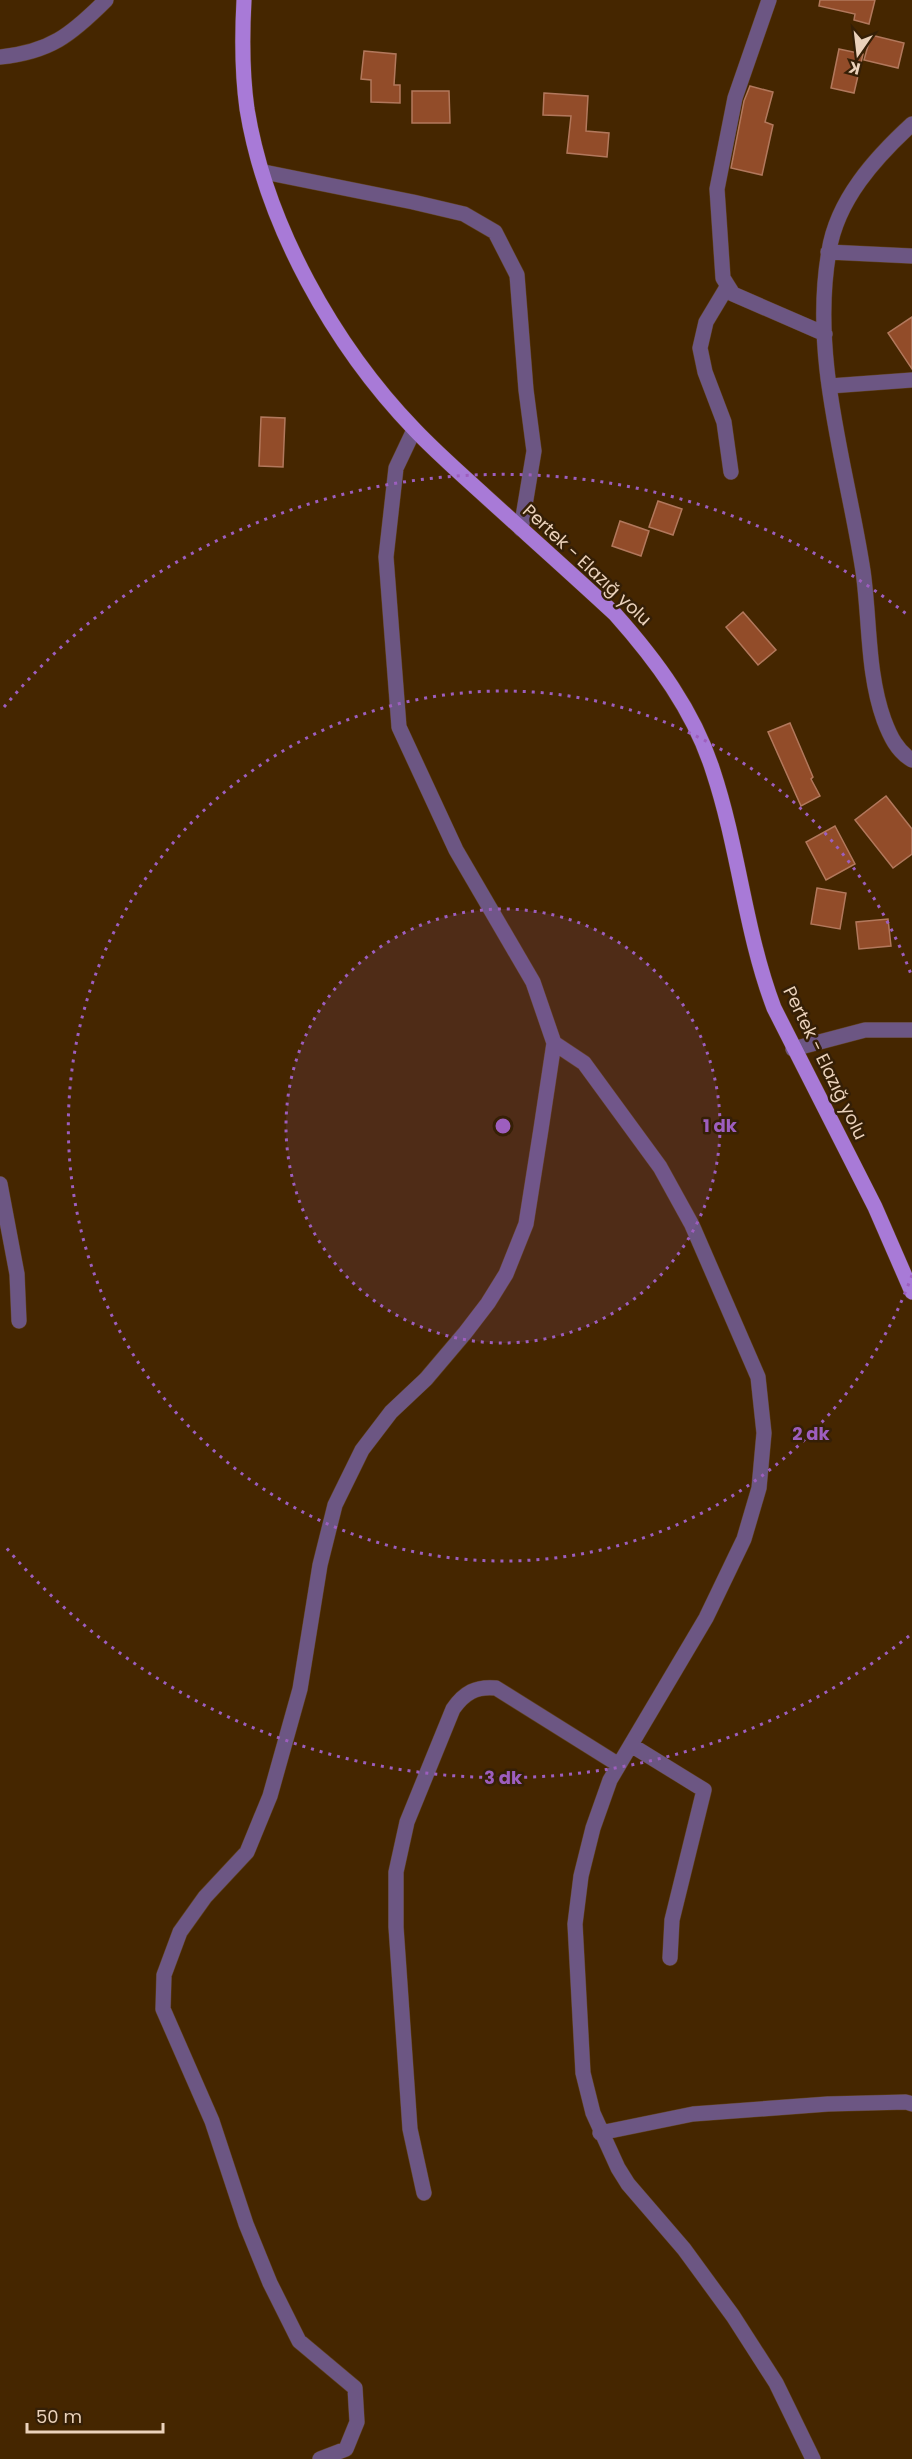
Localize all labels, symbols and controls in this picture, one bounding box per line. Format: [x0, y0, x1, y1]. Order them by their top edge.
north arrow [828, 24, 888, 84]
text: K [846, 56, 863, 81]
street label: Pertek - Elazığ yolu [517, 498, 657, 631]
street label: Pertek - Elazığ yolu [777, 982, 873, 1144]
text: 1 dk [703, 1113, 738, 1138]
centre of rings [493, 1116, 513, 1136]
text: 2 dk [792, 1421, 831, 1446]
text: 3 dk [484, 1765, 523, 1790]
scale bar [27, 2396, 164, 2434]
text: 50 m [36, 2404, 82, 2429]

